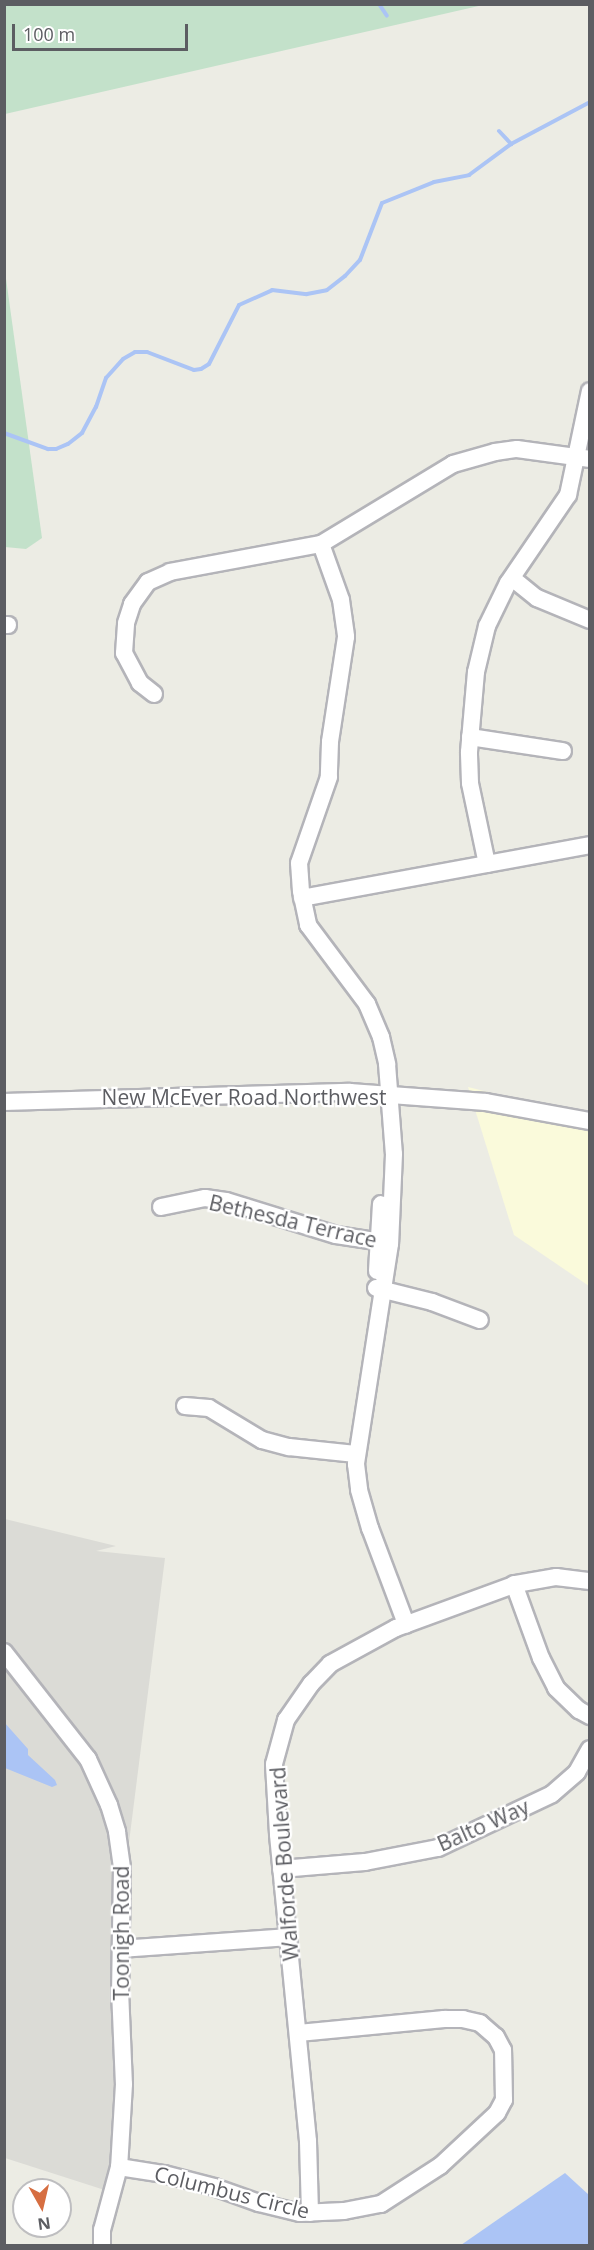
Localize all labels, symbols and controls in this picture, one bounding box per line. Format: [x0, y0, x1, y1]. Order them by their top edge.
scale bar [15, 12, 190, 50]
text: 100 m [23, 22, 75, 46]
street label: New McEver Road Northwest [102, 1084, 386, 1110]
street label: Bethesda Terrace [207, 1189, 379, 1253]
street label: Walforde Boulevard [265, 1766, 303, 1962]
street label: Balto Way [433, 1794, 533, 1856]
street label: Toonigh Road [108, 1866, 134, 2000]
street label: Columbus Circle [152, 2161, 312, 2223]
north arrow [12, 2178, 72, 2238]
text: N [36, 2212, 52, 2236]

